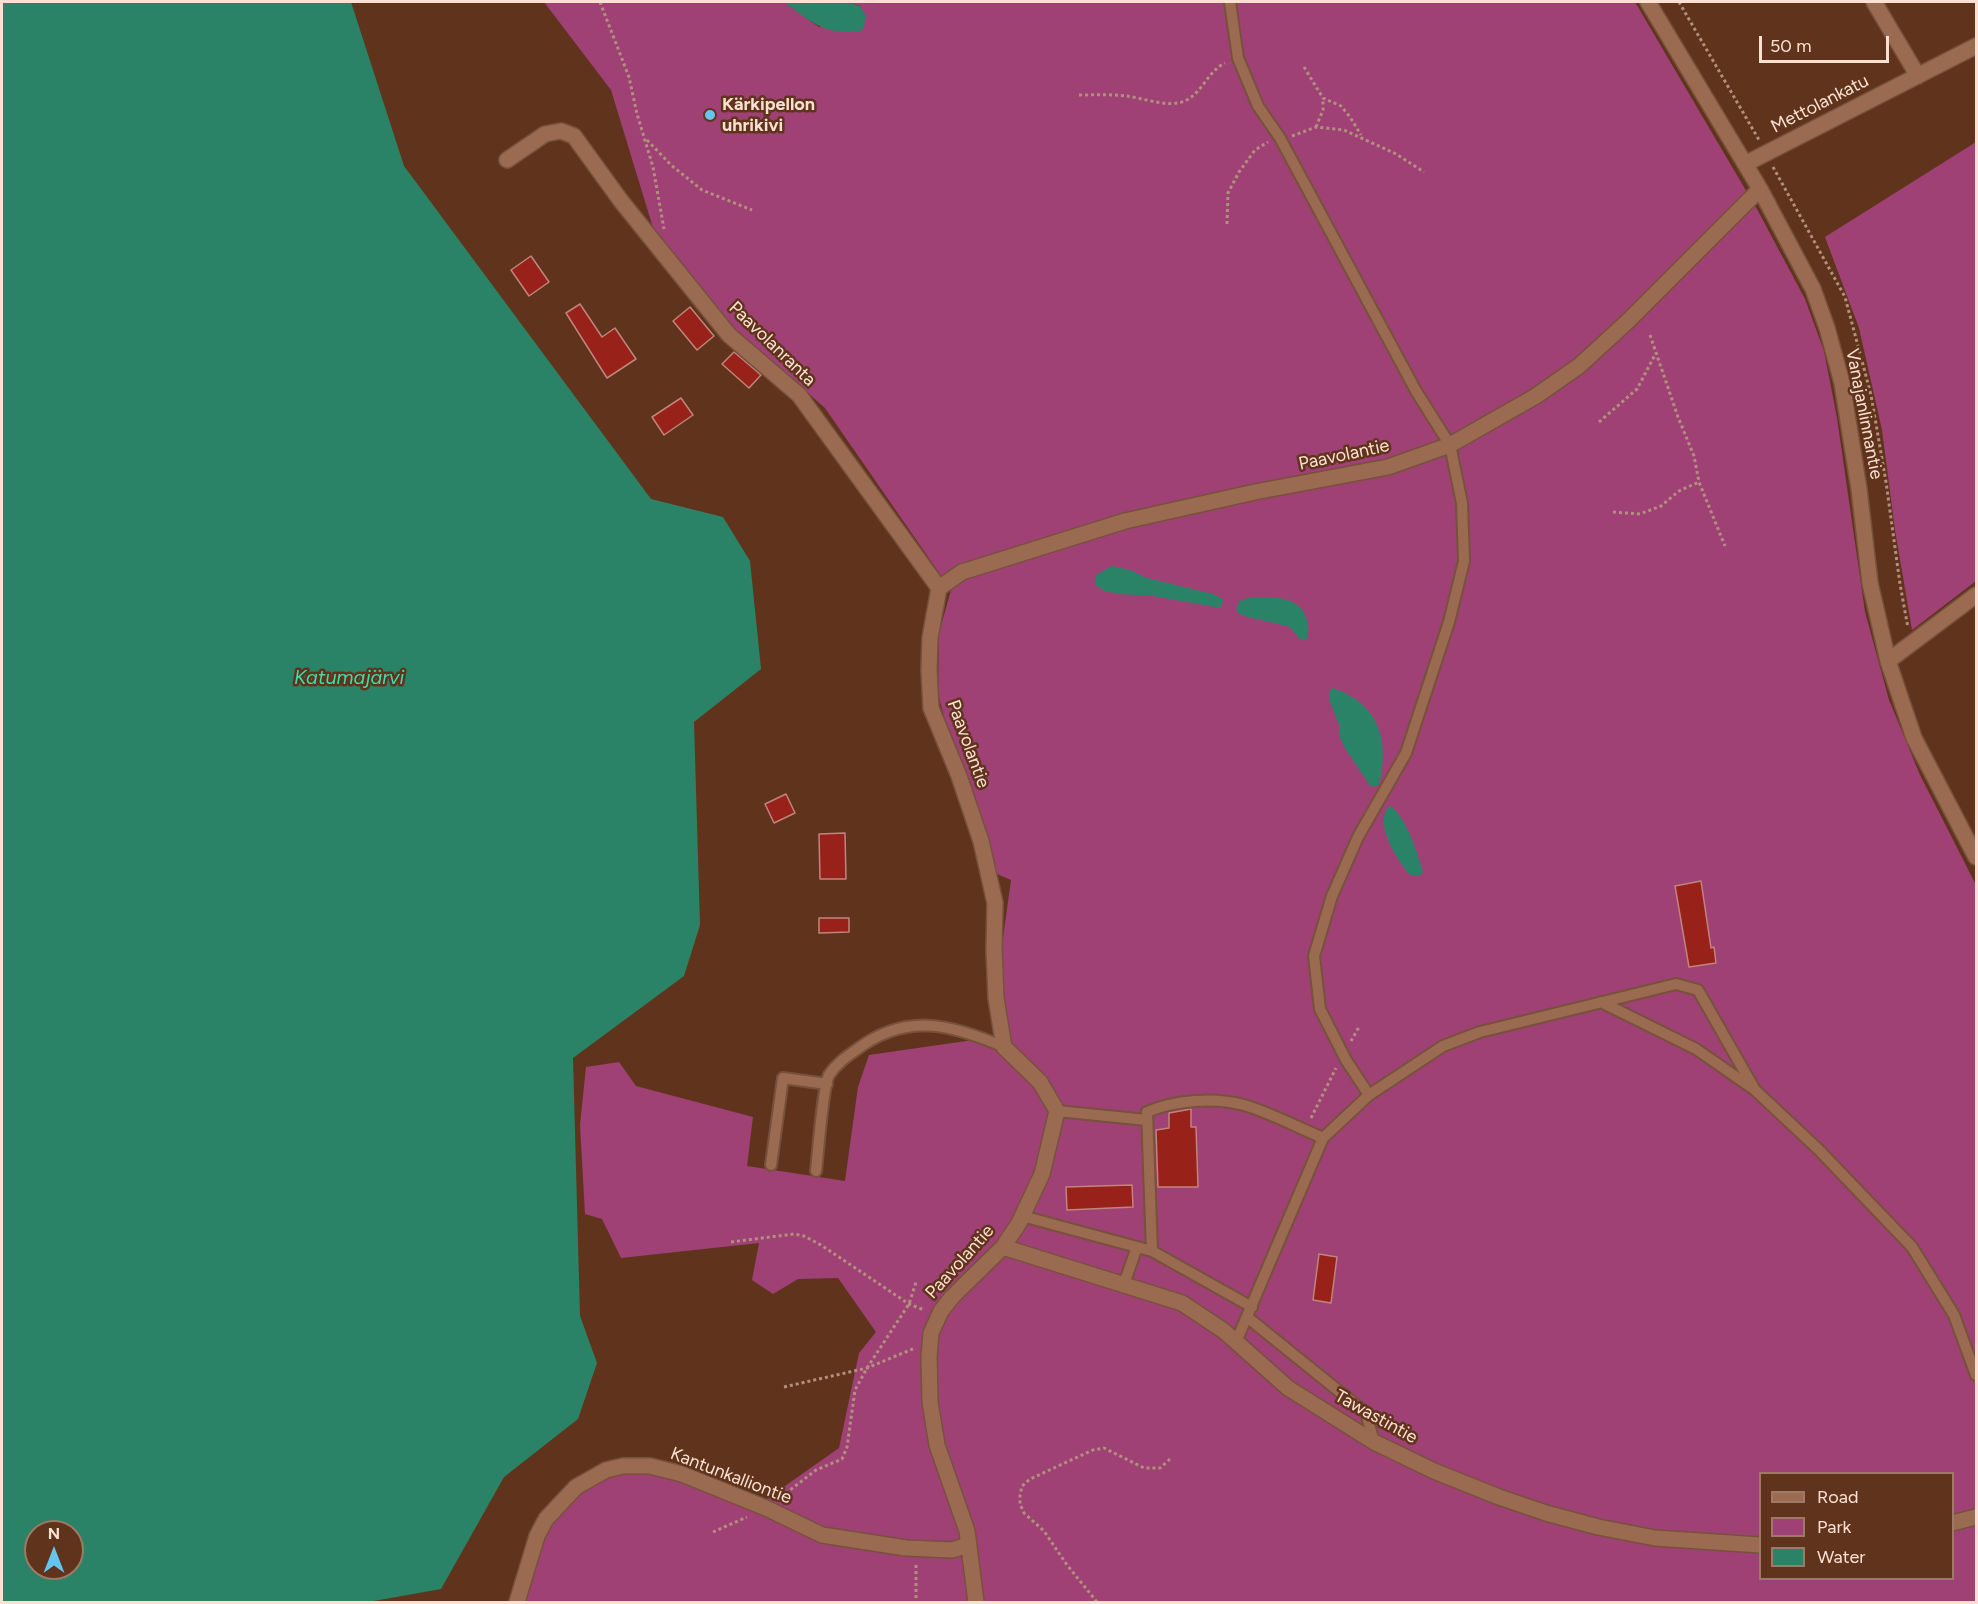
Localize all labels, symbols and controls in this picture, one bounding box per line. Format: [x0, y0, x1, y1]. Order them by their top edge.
scale bar [1762, 24, 1892, 62]
text: 50 m [1770, 35, 1812, 57]
street label: Mettolankatu [1768, 70, 1872, 138]
place label: Kärkipellon uhrikivi [722, 94, 815, 136]
marker: Kärkipellon uhrikivi [703, 108, 717, 122]
street label: Paavolanranta [724, 297, 820, 391]
street label: Vanajanlinnantie [1841, 347, 1887, 481]
street label: Paavolantie [1297, 435, 1391, 475]
water label: Katumajärvi [294, 666, 404, 690]
street label: Paavolantie [942, 697, 994, 791]
street label: Paavolantie [921, 1221, 999, 1303]
street label: Tawastintie [1331, 1385, 1421, 1449]
street label: Kantunkalliontie [667, 1443, 795, 1509]
legend [1759, 1472, 1954, 1580]
text: Road [1817, 1486, 1858, 1508]
text: Park [1817, 1516, 1851, 1538]
north arrow [24, 1520, 84, 1580]
text: N [48, 1524, 60, 1543]
text: Water [1817, 1546, 1865, 1568]

